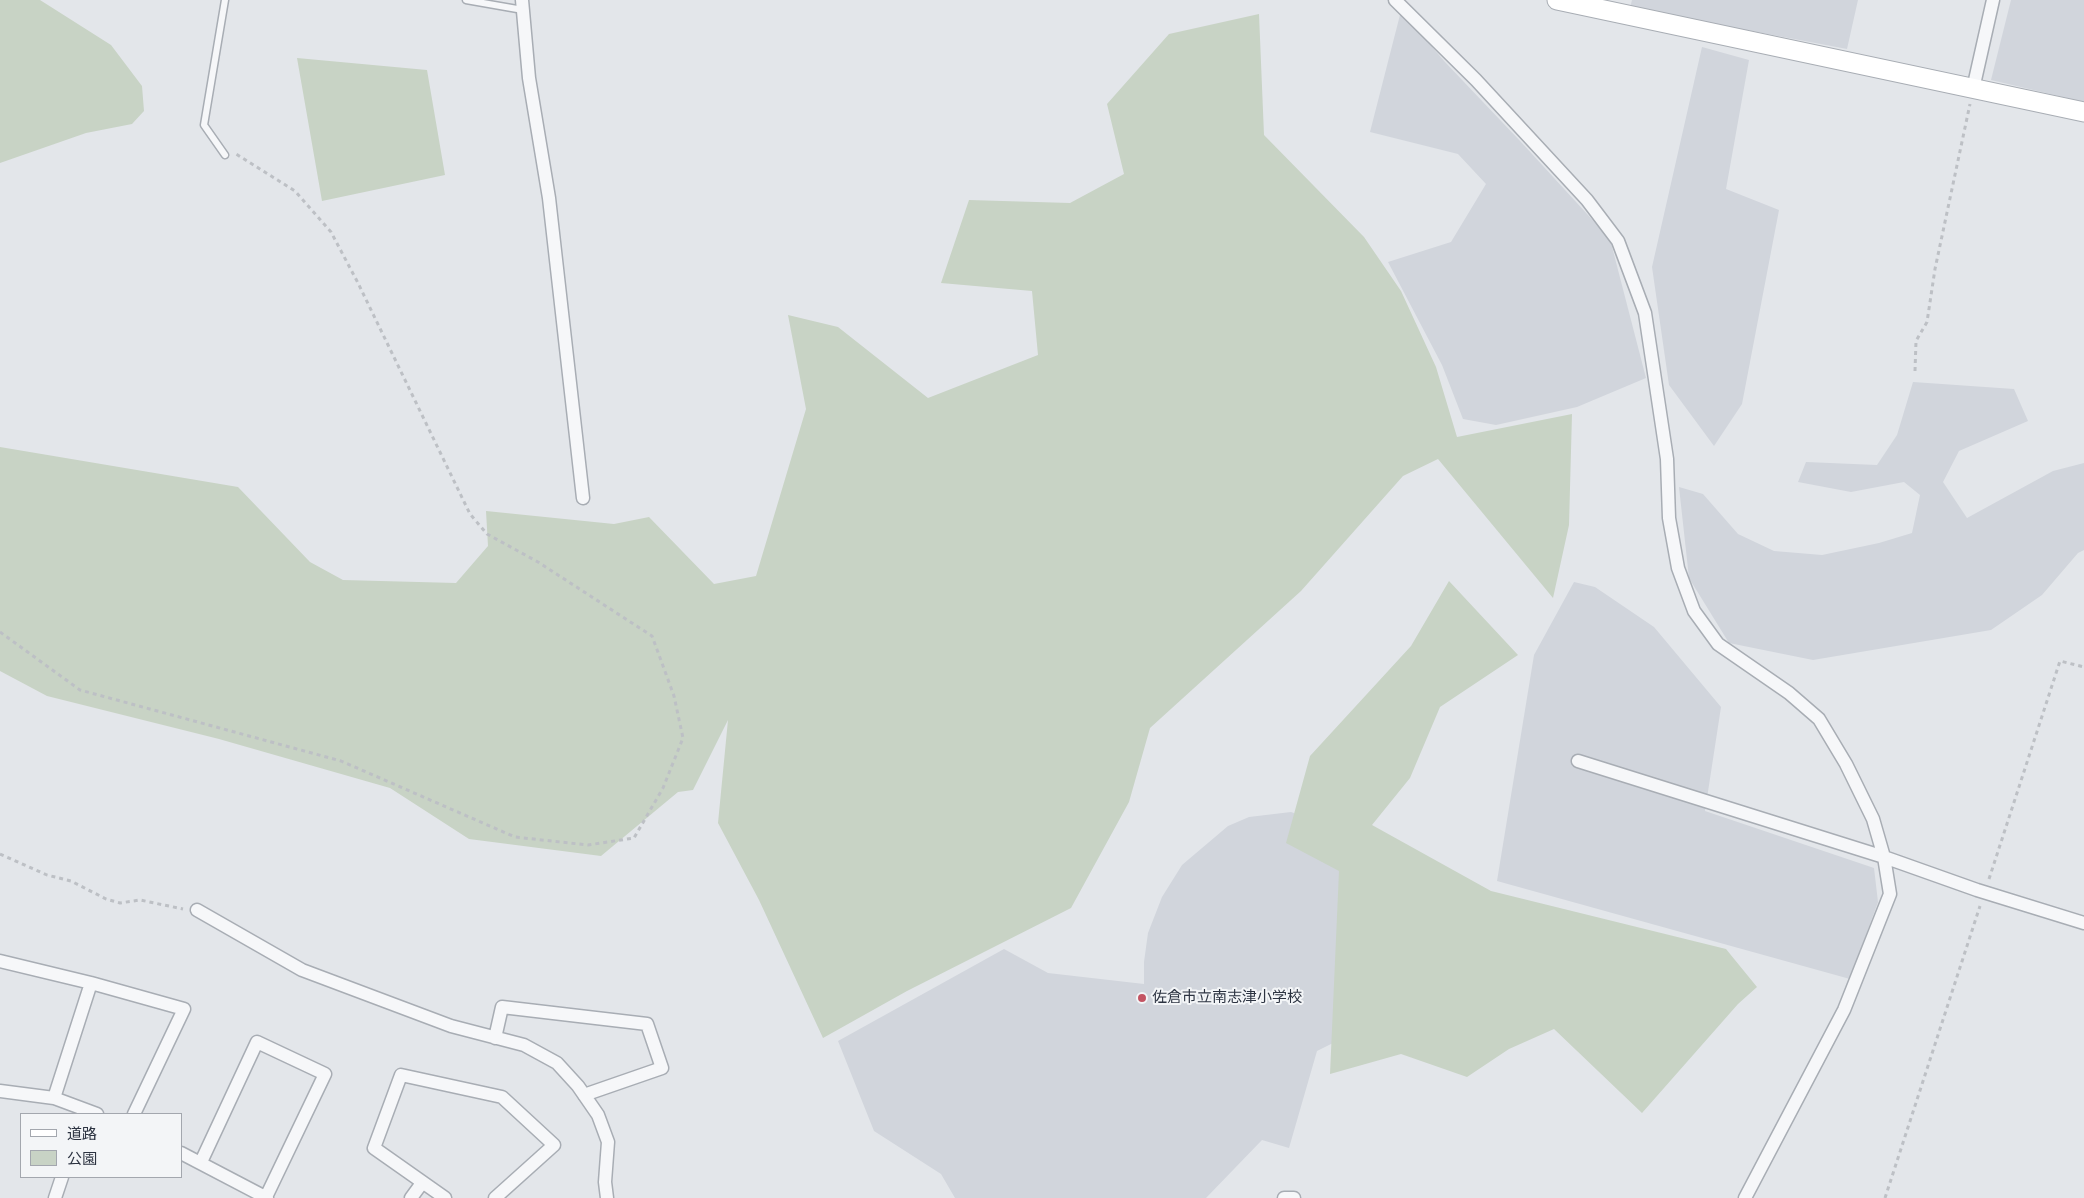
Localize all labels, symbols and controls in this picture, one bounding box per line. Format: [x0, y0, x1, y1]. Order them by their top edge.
place label: 佐倉市立南志津小学校 [1152, 989, 1302, 1007]
marker: 佐倉市立南志津小学校 [1136, 992, 1148, 1004]
legend [20, 1113, 182, 1178]
text: 道路 [67, 1123, 97, 1144]
text: 公園 [67, 1148, 97, 1169]

